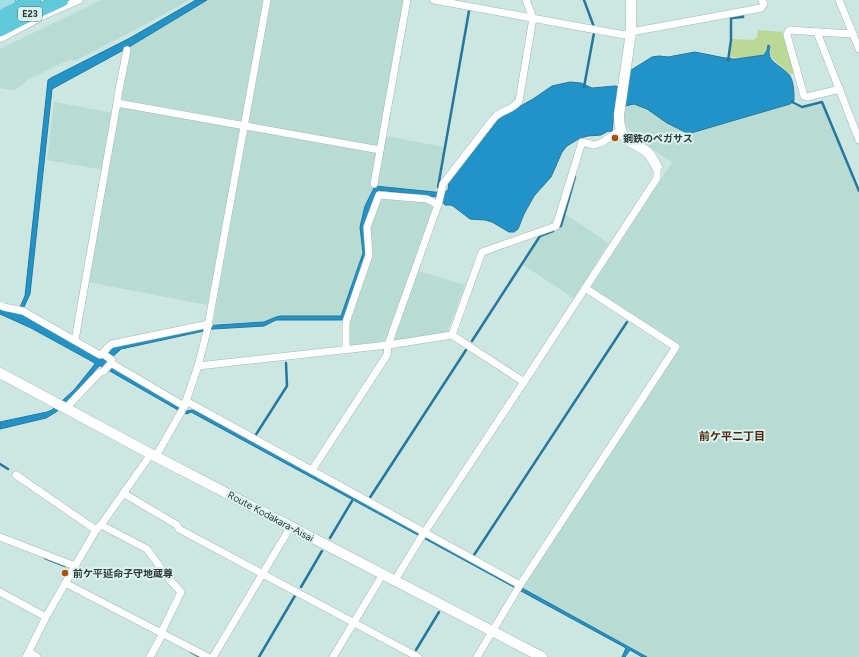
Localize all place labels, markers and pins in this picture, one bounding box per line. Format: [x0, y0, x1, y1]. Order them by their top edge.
place label: 鋼鉄のペガサス [623, 132, 693, 145]
marker: 鋼鉄のペガサス [610, 133, 620, 143]
place label: 前ケ平延命子守地蔵尊 [73, 567, 173, 580]
marker: 前ケ平延命子守地蔵尊 [60, 568, 70, 578]

